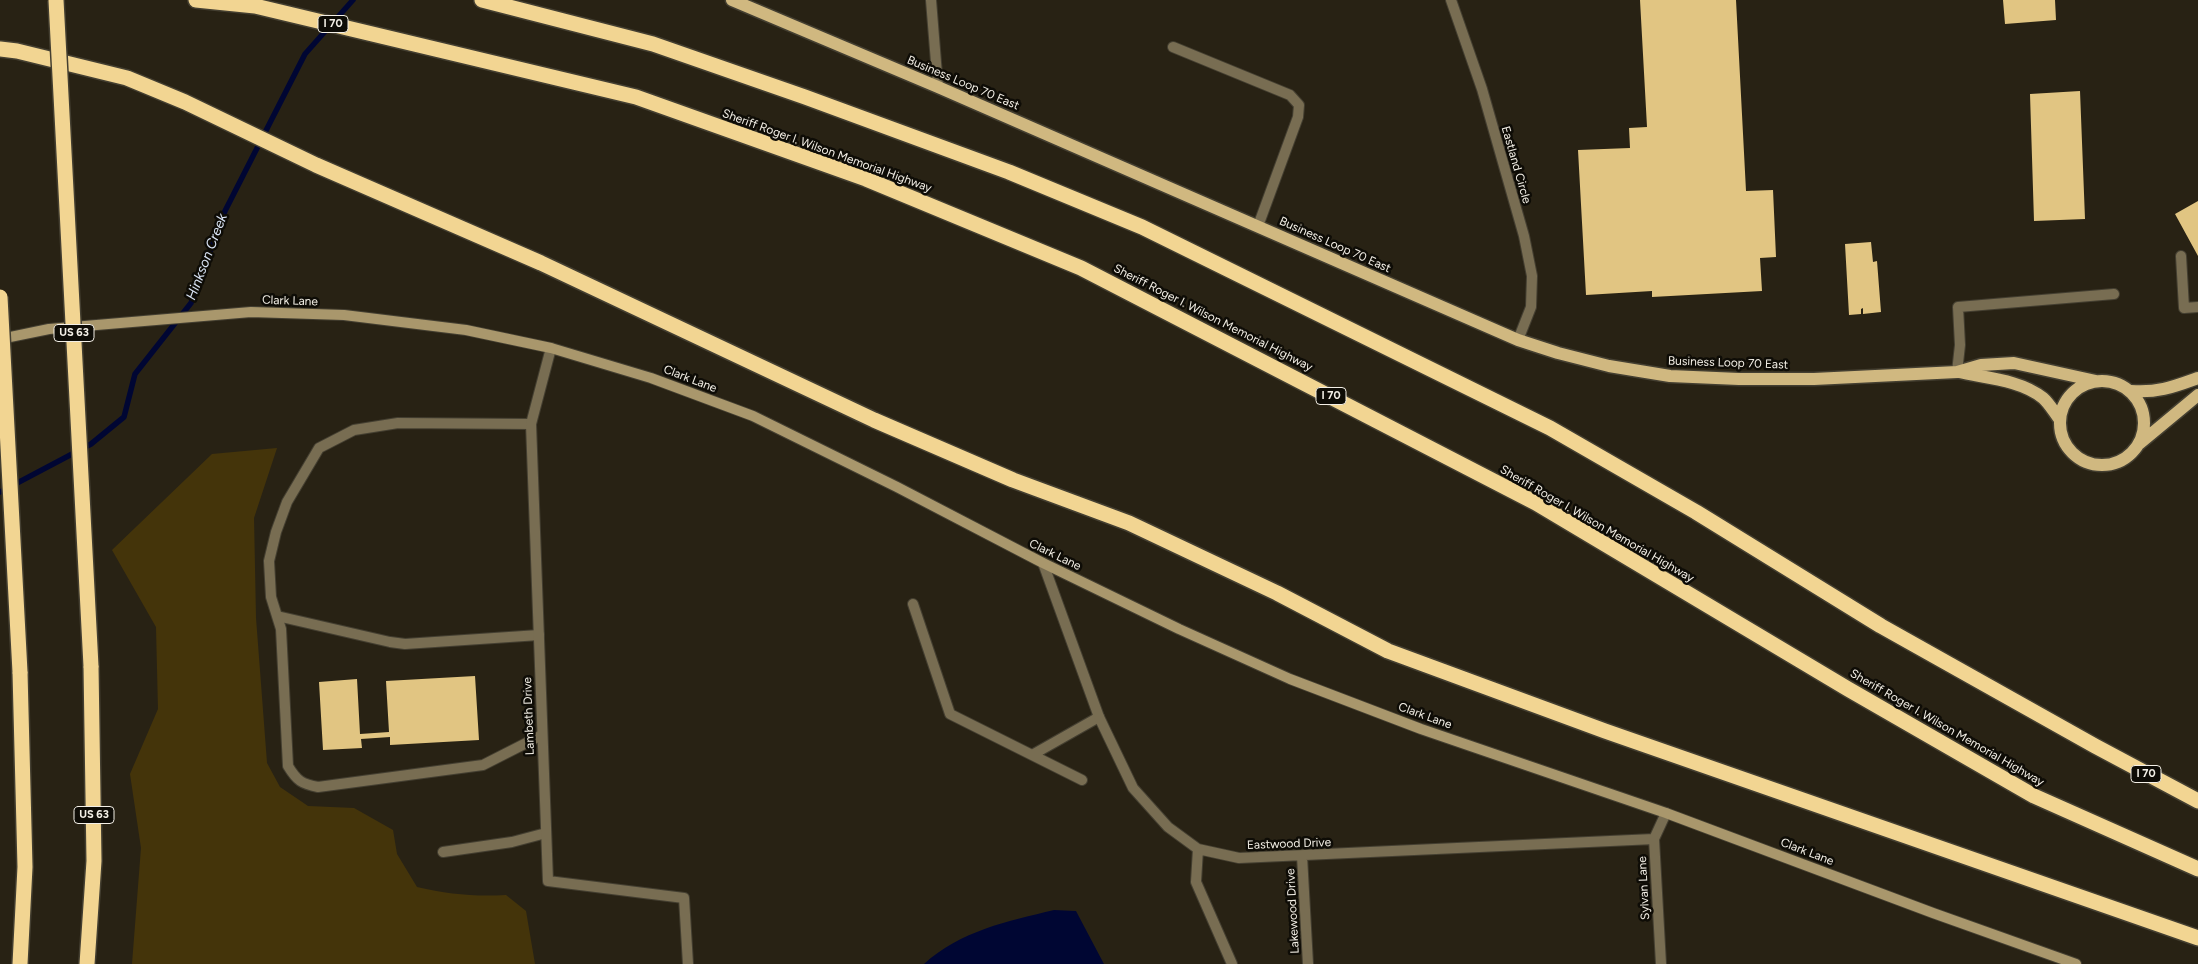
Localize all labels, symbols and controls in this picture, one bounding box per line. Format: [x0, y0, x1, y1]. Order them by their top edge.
road number: I 70 [318, 15, 348, 32]
street label: Business Loop 70 East [905, 53, 1021, 113]
street label: Sheriff Roger I. Wilson Memorial Highway [720, 106, 934, 196]
street label: Eastland Circle [1498, 125, 1534, 205]
water label: Hinkson Creek [183, 211, 231, 303]
street label: Business Loop 70 East [1277, 214, 1393, 276]
street label: Sheriff Roger I. Wilson Memorial Highway [1111, 261, 1315, 375]
street label: Clark Lane [262, 293, 318, 309]
road number: US 63 [54, 324, 94, 342]
street label: Business Loop 70 East [1668, 354, 1788, 372]
street label: Clark Lane [661, 362, 719, 396]
road number: I 70 [1316, 388, 1346, 404]
street label: Sheriff Roger I. Wilson Memorial Highway [1497, 462, 1697, 586]
street label: Clark Lane [1027, 536, 1083, 574]
street label: Sheriff Roger I. Wilson Memorial Highway [1847, 666, 2047, 790]
street label: Lambeth Drive [520, 677, 538, 755]
street label: Clark Lane [1396, 700, 1454, 732]
road number: I 70 [2131, 766, 2161, 782]
road number: US 63 [74, 806, 114, 824]
street label: Eastwood Drive [1247, 835, 1331, 853]
street label: Clark Lane [1778, 835, 1836, 869]
street label: Sylvan Lane [1635, 856, 1653, 920]
street label: Lakewood Drive [1284, 868, 1302, 954]

